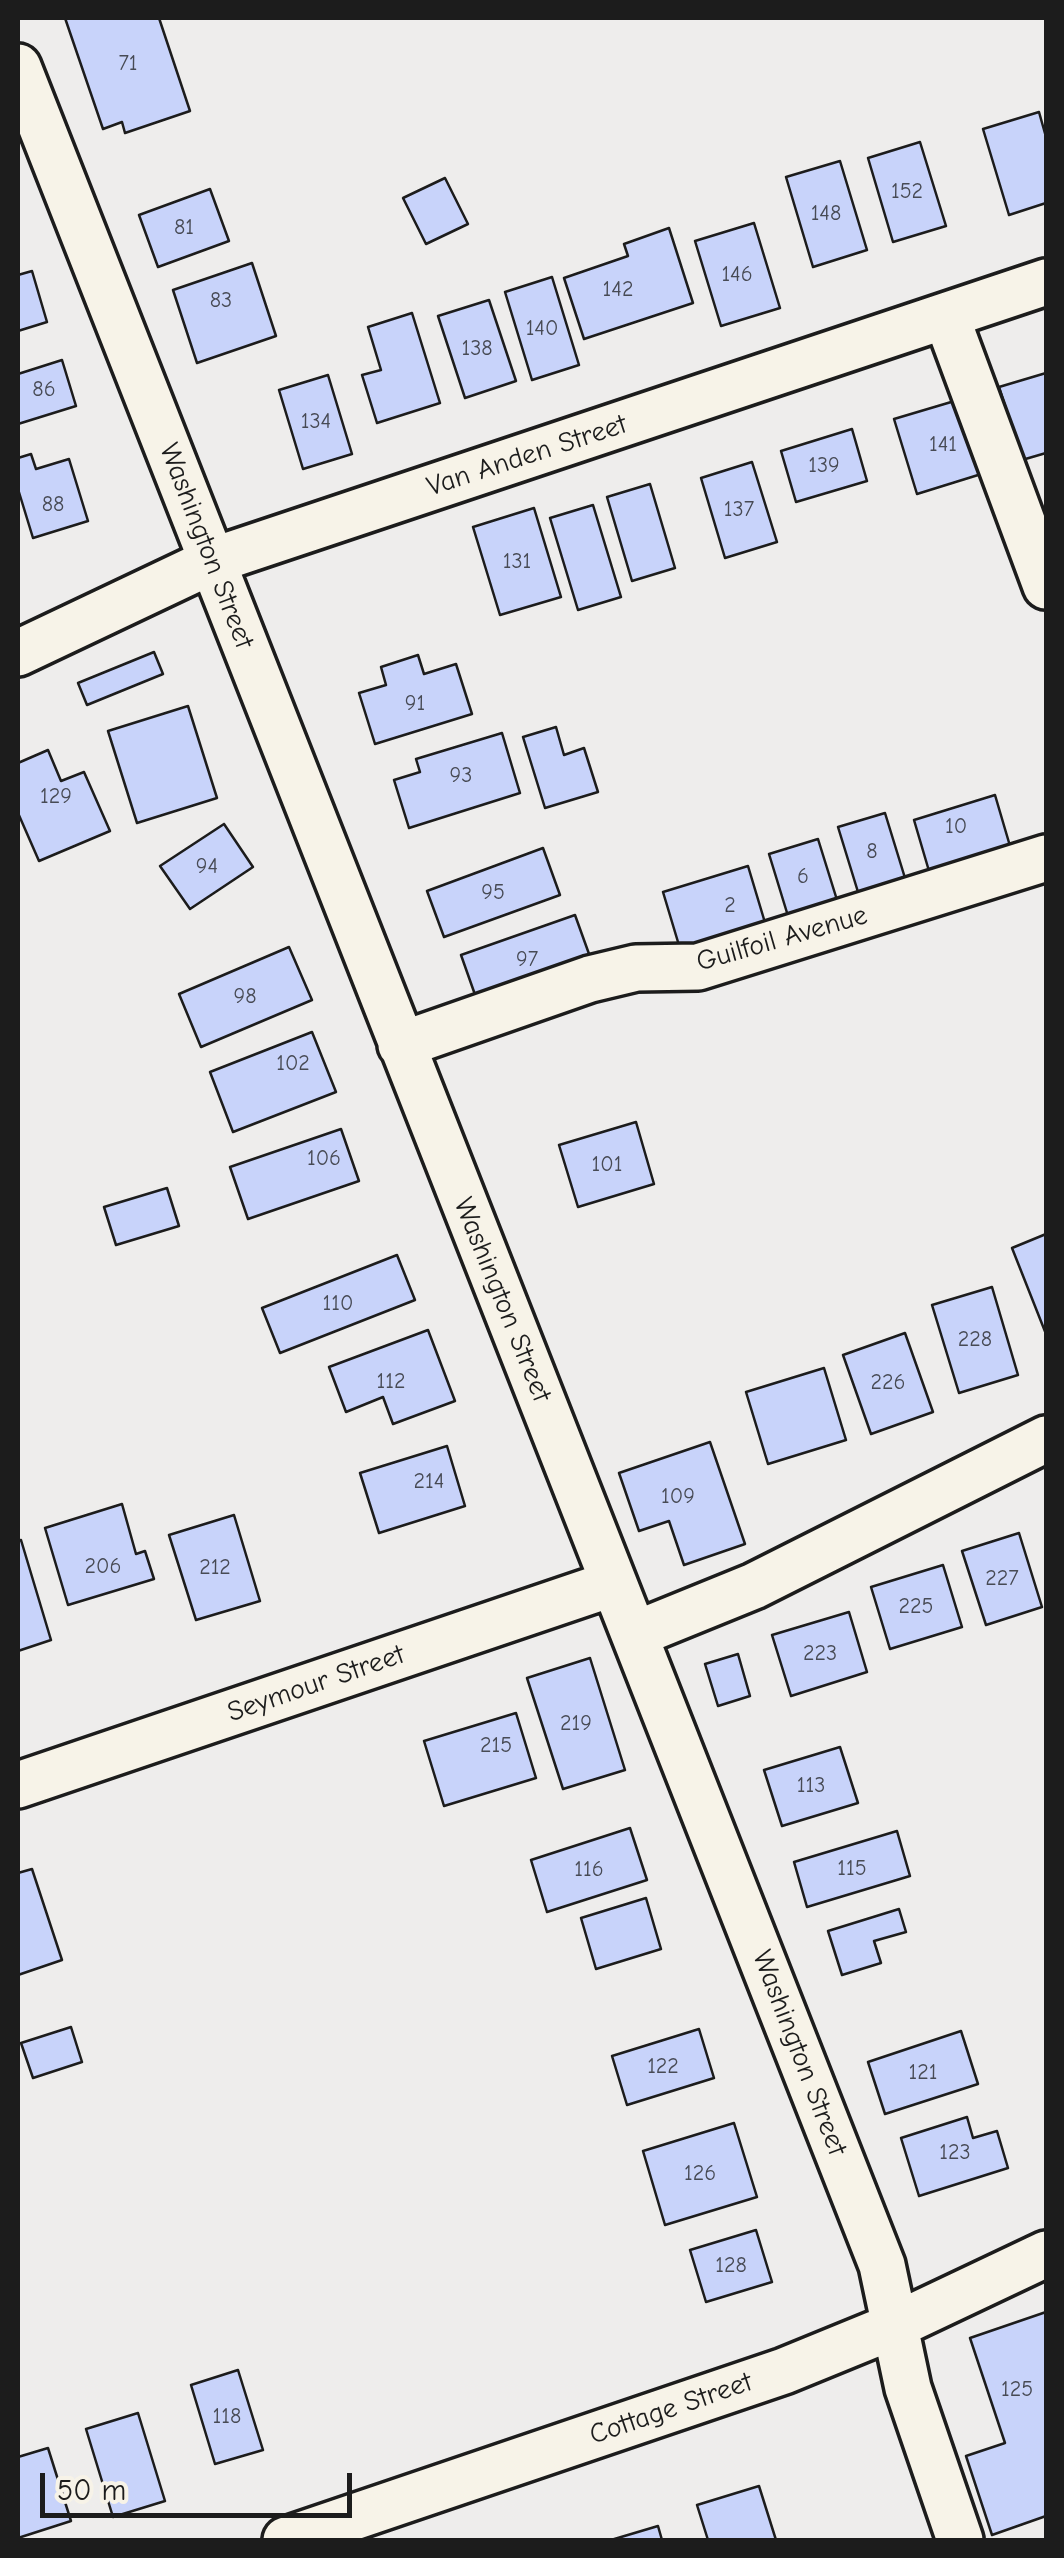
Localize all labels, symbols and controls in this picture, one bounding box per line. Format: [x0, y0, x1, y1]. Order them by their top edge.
house number: 71 [118, 51, 138, 77]
house number: 152 [891, 179, 923, 205]
house number: 148 [811, 201, 841, 227]
house number: 81 [174, 215, 194, 241]
house number: 146 [721, 262, 753, 288]
house number: 142 [603, 277, 633, 303]
house number: 83 [210, 288, 232, 314]
house number: 140 [526, 316, 558, 342]
house number: 138 [461, 336, 493, 362]
house number: 86 [32, 377, 56, 403]
street label: Van Anden Street [423, 408, 631, 504]
house number: 134 [301, 409, 331, 435]
house number: 141 [929, 432, 957, 458]
street label: Washington Street [151, 439, 261, 653]
house number: 139 [808, 453, 840, 479]
house number: 88 [42, 492, 64, 518]
house number: 137 [724, 497, 754, 523]
house number: 131 [503, 549, 531, 575]
house number: 91 [405, 691, 425, 717]
house number: 93 [450, 763, 472, 789]
house number: 129 [40, 784, 72, 810]
house number: 10 [945, 814, 967, 840]
house number: 8 [866, 839, 878, 865]
house number: 94 [196, 854, 218, 880]
house number: 6 [797, 864, 809, 890]
house number: 95 [481, 880, 505, 906]
house number: 2 [724, 893, 736, 919]
street label: Guilfoil Avenue [693, 899, 871, 979]
house number: 97 [516, 947, 538, 973]
house number: 98 [233, 984, 257, 1010]
house number: 102 [276, 1051, 310, 1077]
house number: 106 [307, 1146, 341, 1172]
house number: 101 [592, 1152, 622, 1178]
street label: Washington Street [446, 1193, 558, 1407]
house number: 110 [323, 1291, 353, 1317]
house number: 228 [958, 1327, 992, 1353]
house number: 112 [377, 1369, 405, 1395]
house number: 226 [871, 1370, 905, 1396]
house number: 214 [414, 1469, 444, 1495]
house number: 109 [661, 1484, 695, 1510]
house number: 206 [85, 1554, 121, 1580]
house number: 212 [199, 1555, 231, 1581]
house number: 227 [985, 1566, 1019, 1592]
house number: 225 [899, 1594, 933, 1620]
street label: Seymour Street [223, 1638, 409, 1730]
house number: 223 [803, 1641, 837, 1667]
house number: 219 [560, 1711, 592, 1737]
house number: 215 [480, 1733, 512, 1759]
house number: 113 [797, 1773, 825, 1799]
house number: 115 [837, 1856, 867, 1882]
house number: 116 [574, 1857, 604, 1883]
street label: Washington Street [744, 1946, 854, 2160]
house number: 122 [647, 2054, 679, 2080]
house number: 121 [909, 2060, 937, 2086]
house number: 123 [939, 2140, 971, 2166]
house number: 126 [684, 2161, 716, 2187]
house number: 128 [715, 2253, 747, 2279]
street label: Cottage Street [585, 2365, 757, 2453]
house number: 125 [1001, 2377, 1033, 2403]
house number: 118 [213, 2404, 241, 2430]
scale bar [45, 2453, 358, 2515]
text: 50 m [57, 2473, 126, 2508]

